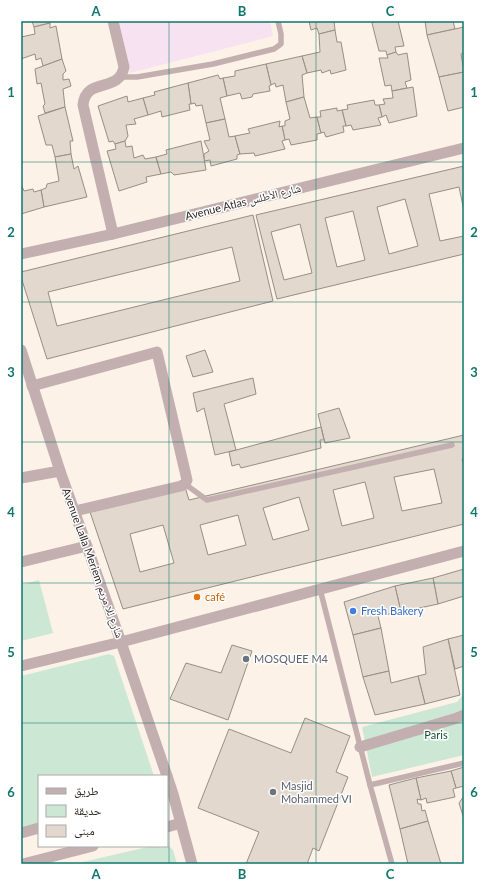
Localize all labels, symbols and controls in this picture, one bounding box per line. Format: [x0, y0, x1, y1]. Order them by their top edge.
text: A [90, 3, 101, 19]
text: B [238, 3, 247, 19]
text: C [386, 3, 395, 19]
text: 1 [7, 84, 15, 100]
text: 1 [470, 84, 478, 100]
street label: Avenue Atlas شارع الأطلس [184, 181, 302, 223]
text: 2 [7, 224, 15, 240]
text: 2 [470, 224, 478, 240]
text: 3 [7, 364, 15, 380]
text: 3 [470, 364, 478, 380]
street label: Avenue Lalla Meriem شارع للا مريم [58, 486, 127, 640]
text: 4 [7, 504, 15, 520]
text: 4 [470, 504, 478, 520]
place label: café [205, 590, 225, 603]
marker: café [192, 592, 202, 602]
place label: Fresh Bakery [361, 604, 424, 617]
marker: Fresh Bakery [348, 606, 358, 616]
text: 5 [7, 644, 15, 660]
text: 5 [470, 644, 478, 660]
place label: MOSQUEE M4 [254, 652, 329, 665]
marker: MOSQUEE M4 [241, 654, 251, 664]
park label: Paris [424, 728, 448, 741]
legend [38, 775, 168, 847]
place label: Masjid Mohammed VI [281, 779, 352, 805]
text: طريق [74, 783, 99, 798]
text: 6 [7, 784, 15, 800]
text: 6 [470, 784, 478, 800]
marker: Masjid Mohammed VI [268, 787, 278, 797]
text: حديقة [74, 803, 102, 818]
text: مبنى [74, 823, 95, 838]
text: A [90, 866, 101, 882]
text: B [238, 866, 247, 882]
text: C [386, 866, 395, 882]

